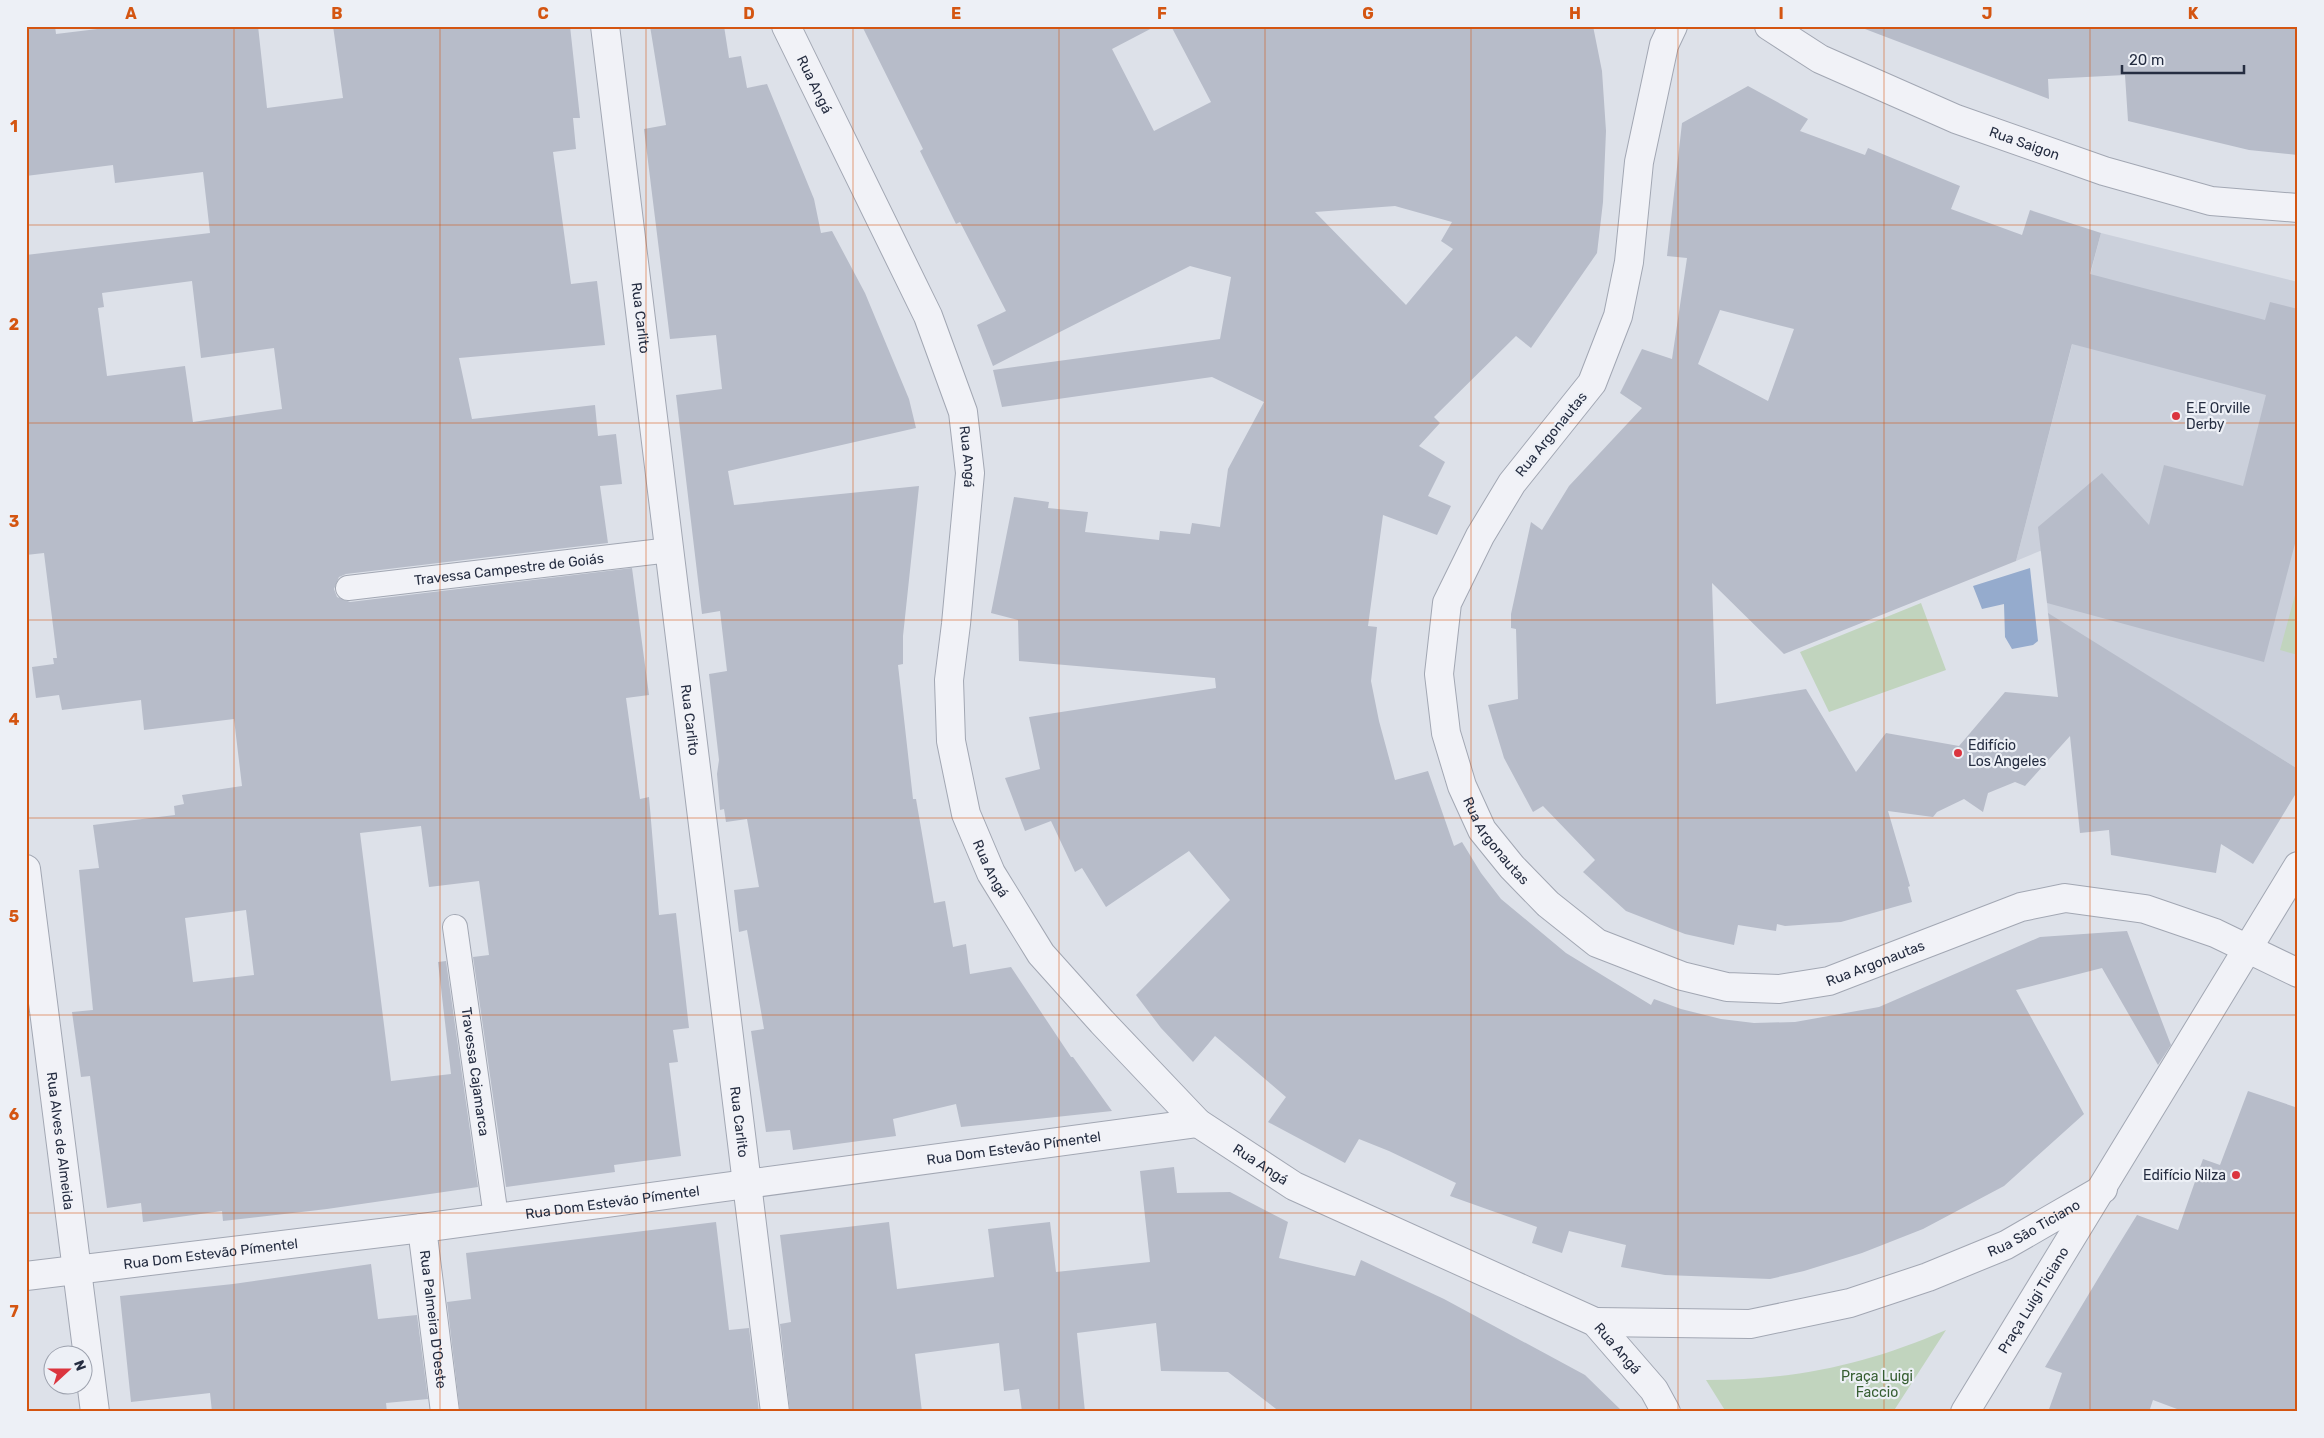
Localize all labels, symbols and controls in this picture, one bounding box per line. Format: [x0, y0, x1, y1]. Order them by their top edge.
text: A [125, 4, 137, 23]
text: B [331, 4, 343, 23]
text: C [537, 4, 549, 23]
text: D [743, 4, 755, 23]
text: E [951, 4, 961, 23]
text: F [1157, 4, 1167, 23]
text: G [1362, 4, 1374, 23]
text: H [1569, 4, 1581, 23]
text: I [1778, 4, 1784, 23]
text: J [1982, 4, 1992, 23]
text: K [2188, 4, 2199, 23]
scale bar [2122, 42, 2244, 74]
text: 20 m [2129, 51, 2164, 69]
street label: Rua Angá [793, 53, 835, 116]
text: 1 [10, 117, 18, 136]
street label: Rua Saigon [1987, 123, 2062, 164]
street label: Rua Carlito [628, 281, 653, 354]
text: 2 [9, 315, 19, 334]
street label: Rua Argonautas [1512, 388, 1591, 480]
place label: E.E Orville Derby [2186, 400, 2251, 433]
marker: E.E Orville Derby [2170, 410, 2182, 422]
street label: Rua Angá [956, 425, 978, 488]
text: 3 [9, 512, 19, 531]
street label: Travessa Campestre de Goiás [413, 550, 605, 589]
street label: Rua Carlito [677, 683, 702, 756]
text: 4 [9, 710, 20, 729]
place label: Edifício Los Angeles [1968, 737, 2046, 770]
marker: Edifício Los Angeles [1952, 747, 1964, 759]
street label: Rua Argonautas [1459, 794, 1533, 888]
street label: Rua Angá [969, 837, 1012, 901]
text: 5 [9, 907, 19, 926]
street label: Rua Argonautas [1824, 937, 1927, 990]
street label: Travessa Cajamarca [457, 1006, 492, 1137]
street label: Rua Alves de Almeida [43, 1071, 77, 1211]
street label: Rua Carlito [726, 1085, 752, 1158]
text: 6 [9, 1105, 19, 1124]
street label: Rua Dom Estevão Pímentel [926, 1128, 1102, 1169]
street label: Rua Angá [1230, 1140, 1291, 1189]
place label: Edifício Nilza [2143, 1167, 2226, 1184]
marker: Edifício Nilza [2230, 1169, 2242, 1181]
street label: Rua Dom Estevão Pímentel [524, 1183, 701, 1223]
street label: Rua São Ticiano [1985, 1196, 2083, 1261]
street label: Rua Dom Estevão Pímentel [123, 1235, 299, 1273]
street label: Praça Luigi Ticiano [1995, 1244, 2073, 1357]
street label: Rua Palmeira D'Oeste [416, 1249, 450, 1390]
text: 7 [9, 1302, 19, 1321]
street label: Rua Angá [1591, 1319, 1644, 1378]
north arrow [42, 1346, 92, 1396]
text: N [70, 1358, 89, 1373]
park label: Praça Luigi Faccio [1841, 1368, 1913, 1401]

